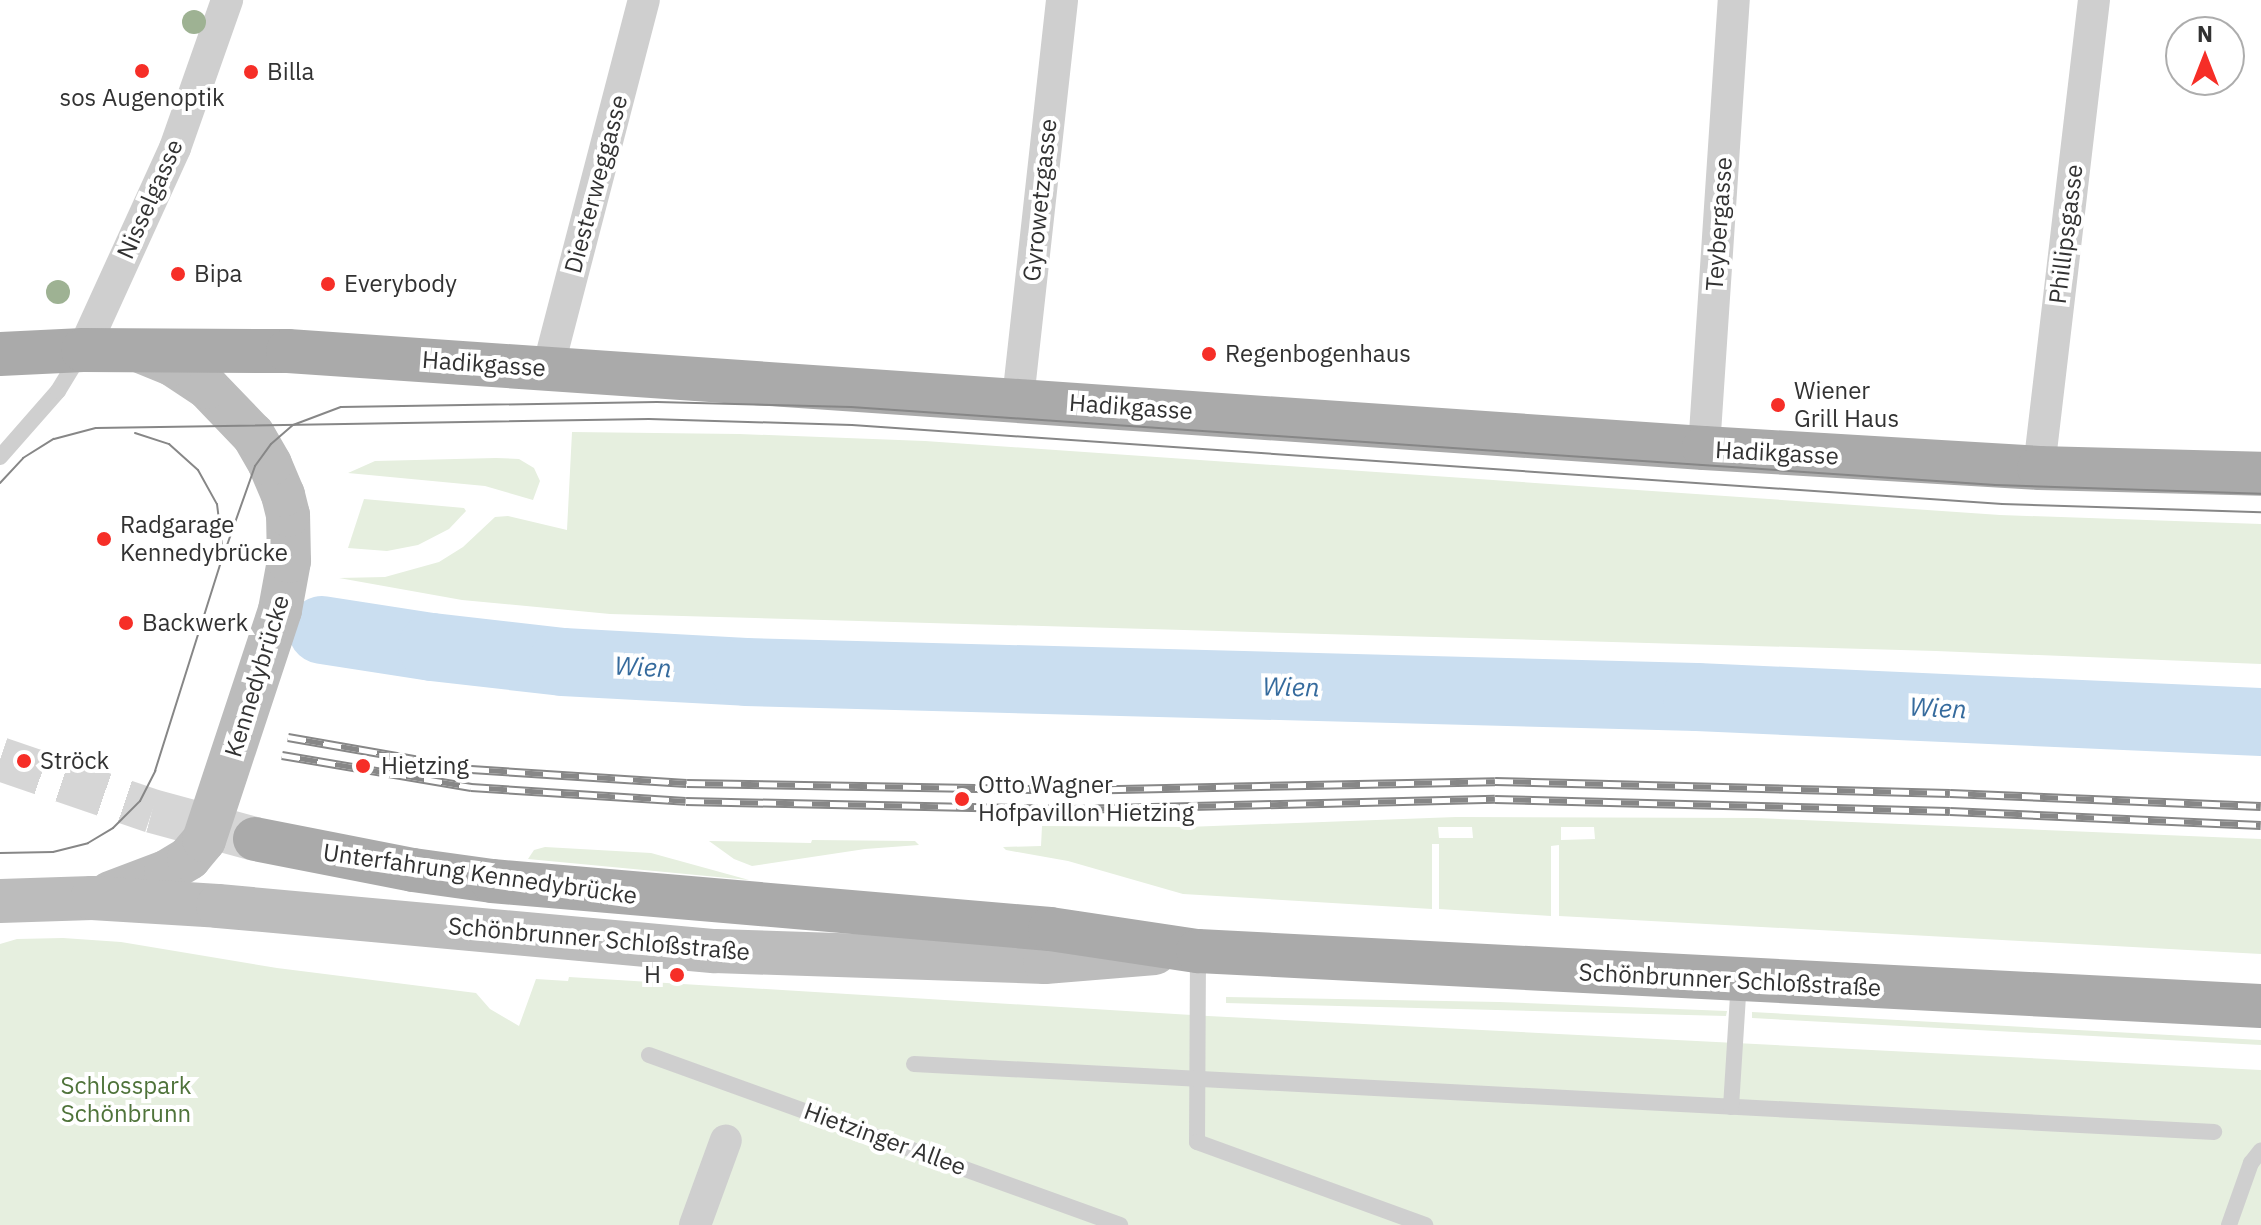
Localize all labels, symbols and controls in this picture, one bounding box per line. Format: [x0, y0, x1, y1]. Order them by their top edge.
north arrow [2165, 16, 2245, 96]
text: N [2197, 19, 2213, 48]
place label: Billa [267, 58, 314, 86]
marker: sos Augenoptik [133, 62, 151, 80]
marker: Billa [242, 63, 260, 81]
place label: sos Augenoptik [59, 84, 225, 112]
street label: Diesterweggasse [558, 92, 634, 276]
street label: Gyrowetzgasse [1017, 117, 1063, 283]
street label: Nisselgasse [111, 135, 189, 263]
street label: Teybergasse [1700, 156, 1738, 292]
street label: Phillipsgasse [2043, 163, 2089, 305]
place label: Bipa [194, 260, 242, 288]
marker: Bipa [169, 265, 187, 283]
place label: Everybody [344, 270, 457, 298]
marker: Everybody [319, 275, 337, 293]
place label: Regenbogenhaus [1225, 340, 1411, 368]
street label: Hadikgasse [421, 345, 547, 383]
marker: Regenbogenhaus [1200, 345, 1218, 363]
place label: Wiener Grill Haus [1794, 377, 1899, 433]
street label: Hadikgasse [1068, 388, 1194, 426]
marker: Wiener Grill Haus [1769, 396, 1787, 414]
street label: Hadikgasse [1714, 435, 1840, 471]
place label: Radgarage Kennedybrücke [120, 511, 288, 567]
marker: Radgarage Kennedybrücke [95, 530, 113, 548]
street label: Kennedybrücke [219, 591, 295, 761]
place label: Backwerk [142, 609, 248, 637]
marker: Backwerk [117, 614, 135, 632]
water label: Wien [614, 650, 672, 684]
water label: Wien [1262, 671, 1320, 703]
water label: Wien [1909, 691, 1967, 725]
place label: Ströck [40, 747, 109, 775]
marker: Ströck [15, 752, 33, 770]
place label: Hietzing [381, 752, 469, 780]
marker: Hietzing [352, 755, 374, 777]
place label: Otto Wagner Hofpavillon Hietzing [978, 771, 1194, 827]
marker: Otto Wagner Hofpavillon Hietzing [953, 790, 971, 808]
street label: Unterfahrung Kennedybrücke [321, 838, 639, 910]
street label: Schönbrunner Schloßstraße [447, 911, 751, 967]
street label: Schönbrunner Schloßstraße [1578, 958, 1882, 1002]
place label: H [644, 961, 661, 989]
marker: H [668, 966, 686, 984]
park label: Schlosspark Schönbrunn [60, 1072, 192, 1128]
street label: Hietzinger Allee [800, 1096, 970, 1182]

